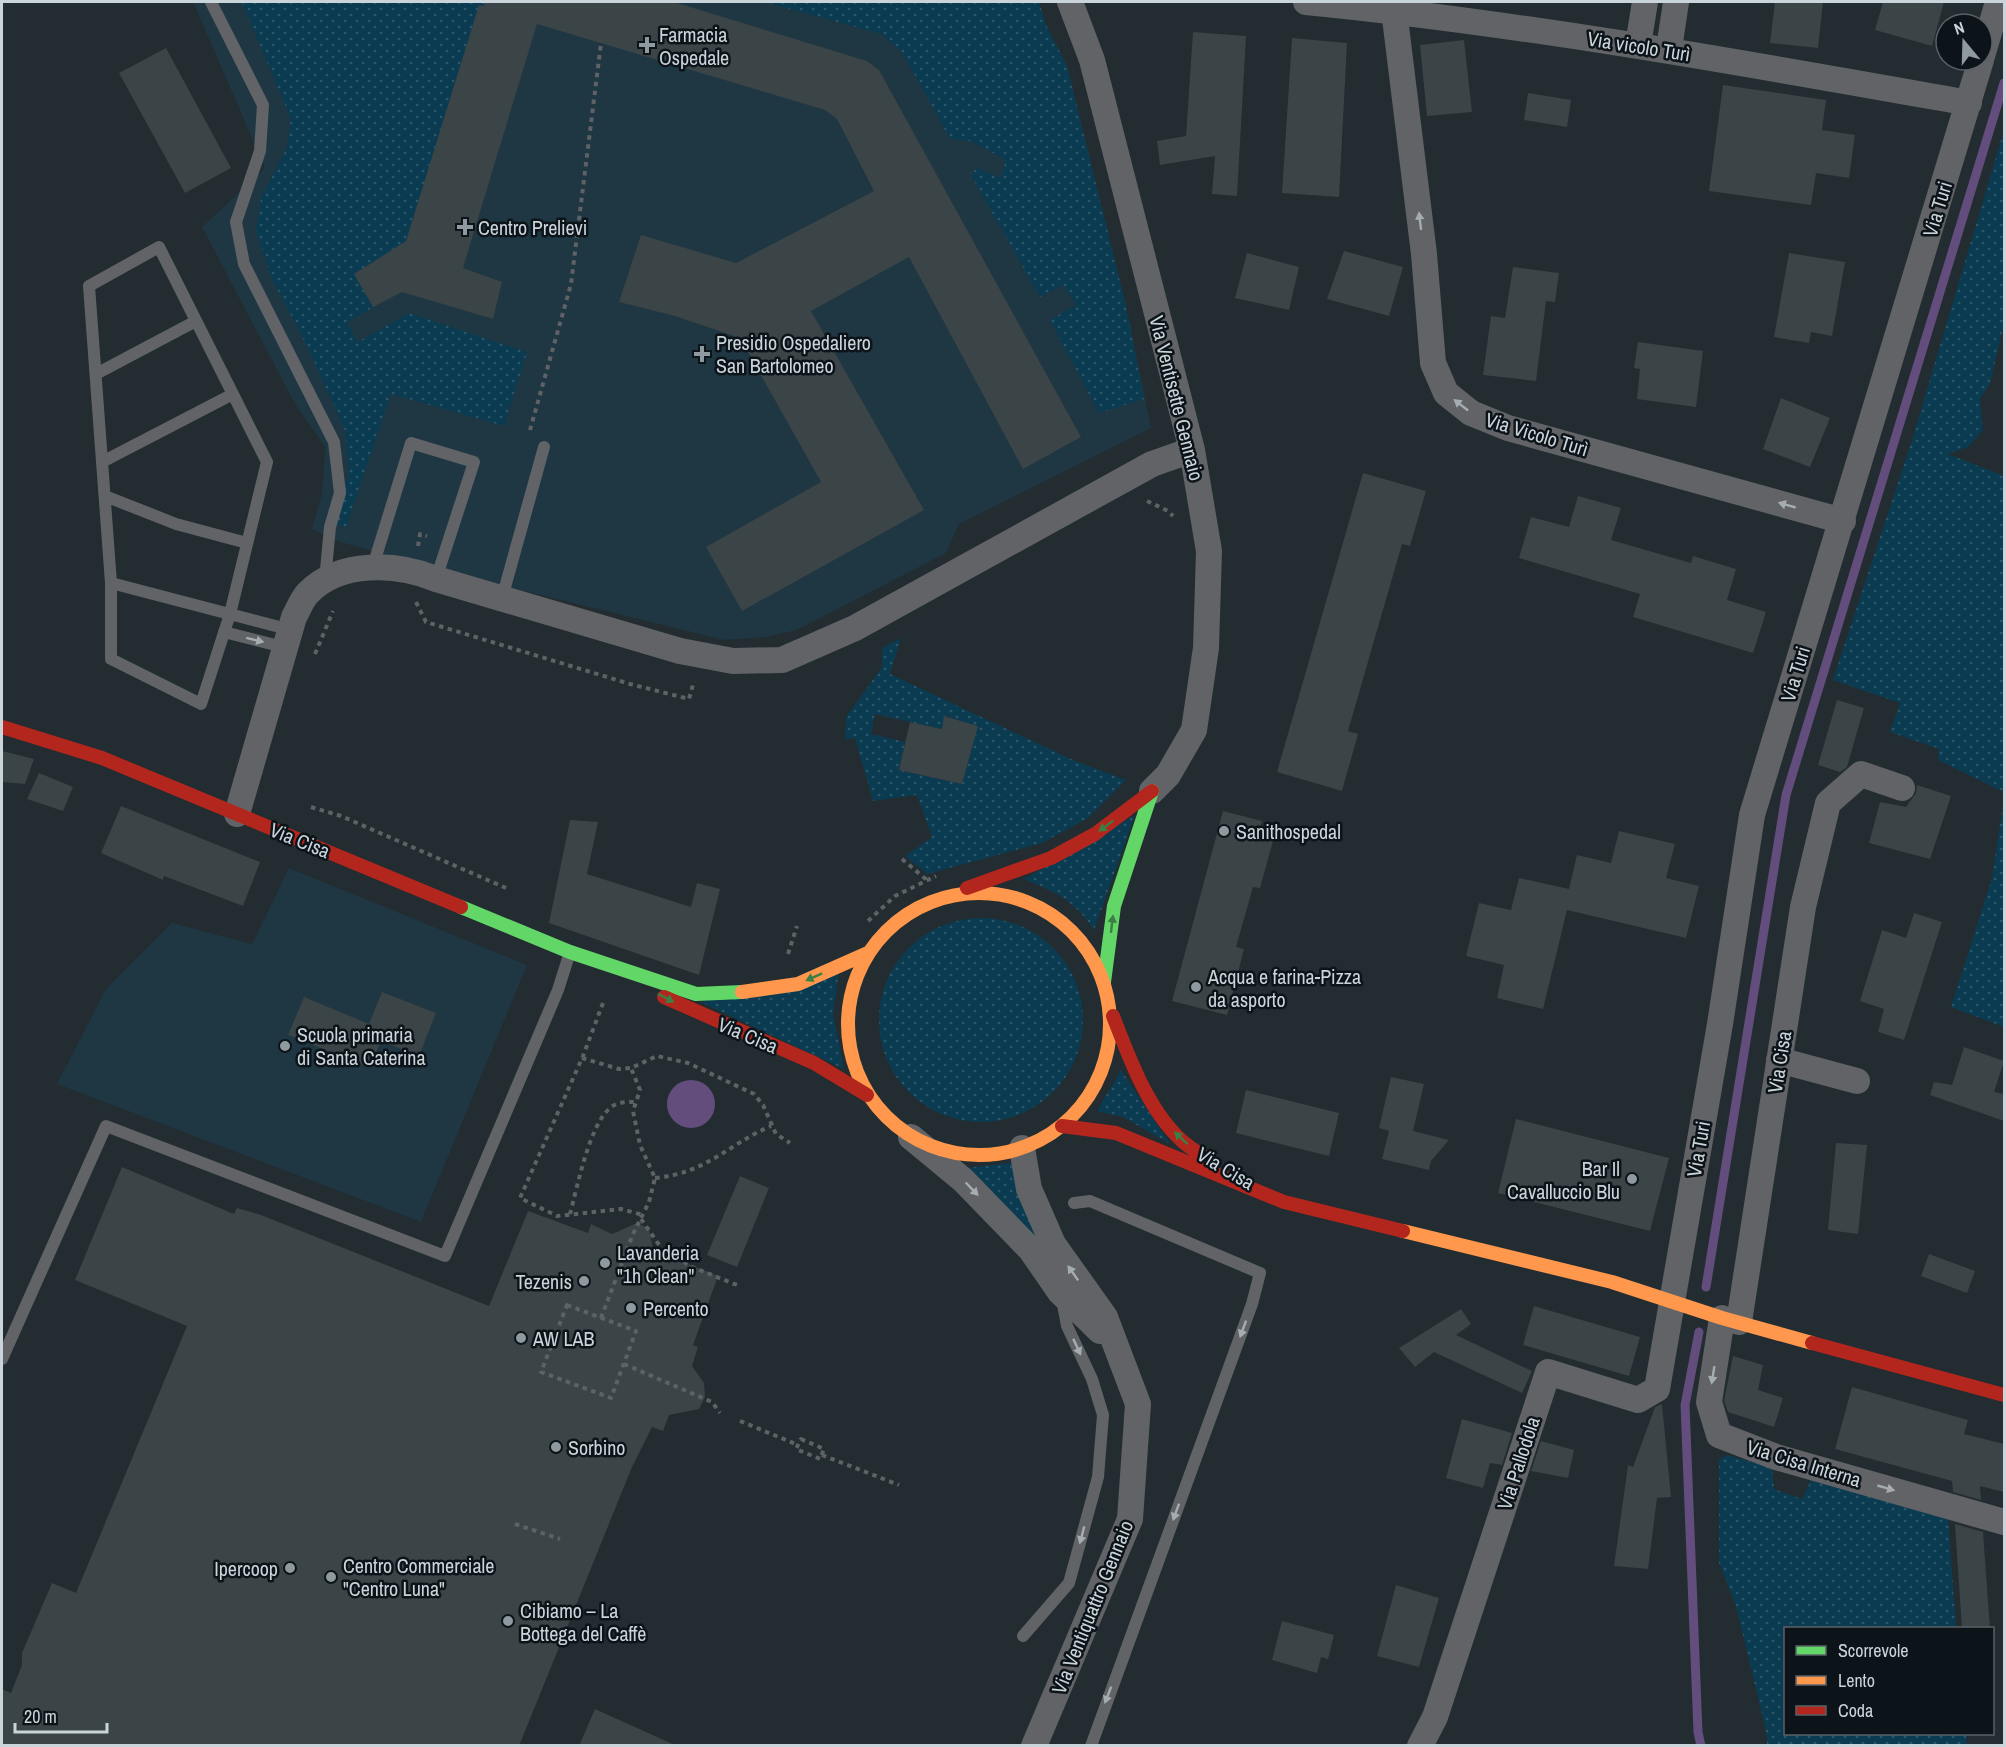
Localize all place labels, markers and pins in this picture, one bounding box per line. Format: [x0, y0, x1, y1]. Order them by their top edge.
place label: Farmacia Ospedale [659, 21, 729, 71]
marker: Farmacia Ospedale [640, 38, 654, 52]
place label: Centro Prelievi [478, 214, 587, 241]
marker: Centro Prelievi [456, 218, 474, 236]
place label: Presidio Ospedaliero San Bartolomeo [716, 329, 871, 379]
marker: Presidio Ospedaliero San Bartolomeo [693, 345, 711, 363]
place label: Sanithospedal [1236, 818, 1341, 845]
marker: Sanithospedal [1217, 824, 1231, 838]
place label: Acqua e farina-Pizza da asporto [1207, 963, 1361, 1013]
marker: Acqua e farina-Pizza da asporto [1189, 980, 1203, 994]
place label: Scuola primaria di Santa Caterina [297, 1021, 426, 1071]
marker: Scuola primaria di Santa Caterina [278, 1039, 292, 1053]
place label: Bar Il Cavalluccio Blu [1507, 1155, 1620, 1205]
marker: Bar Il Cavalluccio Blu [1625, 1172, 1639, 1186]
place label: Lavanderia "1h Clean" [617, 1239, 699, 1289]
marker: Lavanderia "1h Clean" [598, 1256, 612, 1270]
place label: Tezenis [515, 1268, 572, 1295]
marker: Tezenis [577, 1274, 591, 1288]
place label: Percento [643, 1295, 709, 1322]
marker: Percento [624, 1301, 638, 1315]
place label: AW LAB [532, 1325, 594, 1352]
marker: AW LAB [514, 1331, 528, 1345]
place label: Sorbino [568, 1434, 625, 1461]
marker: Sorbino [549, 1440, 563, 1454]
place label: Centro Commerciale "Centro Luna" [343, 1552, 494, 1602]
place label: Ipercoop [214, 1555, 278, 1582]
marker: Ipercoop [283, 1561, 297, 1575]
marker: Centro Commerciale "Centro Luna" [324, 1570, 338, 1584]
place label: Cibiamo – La Bottega del Caffè [520, 1597, 646, 1647]
marker: Cibiamo – La Bottega del Caffè [501, 1614, 515, 1628]

